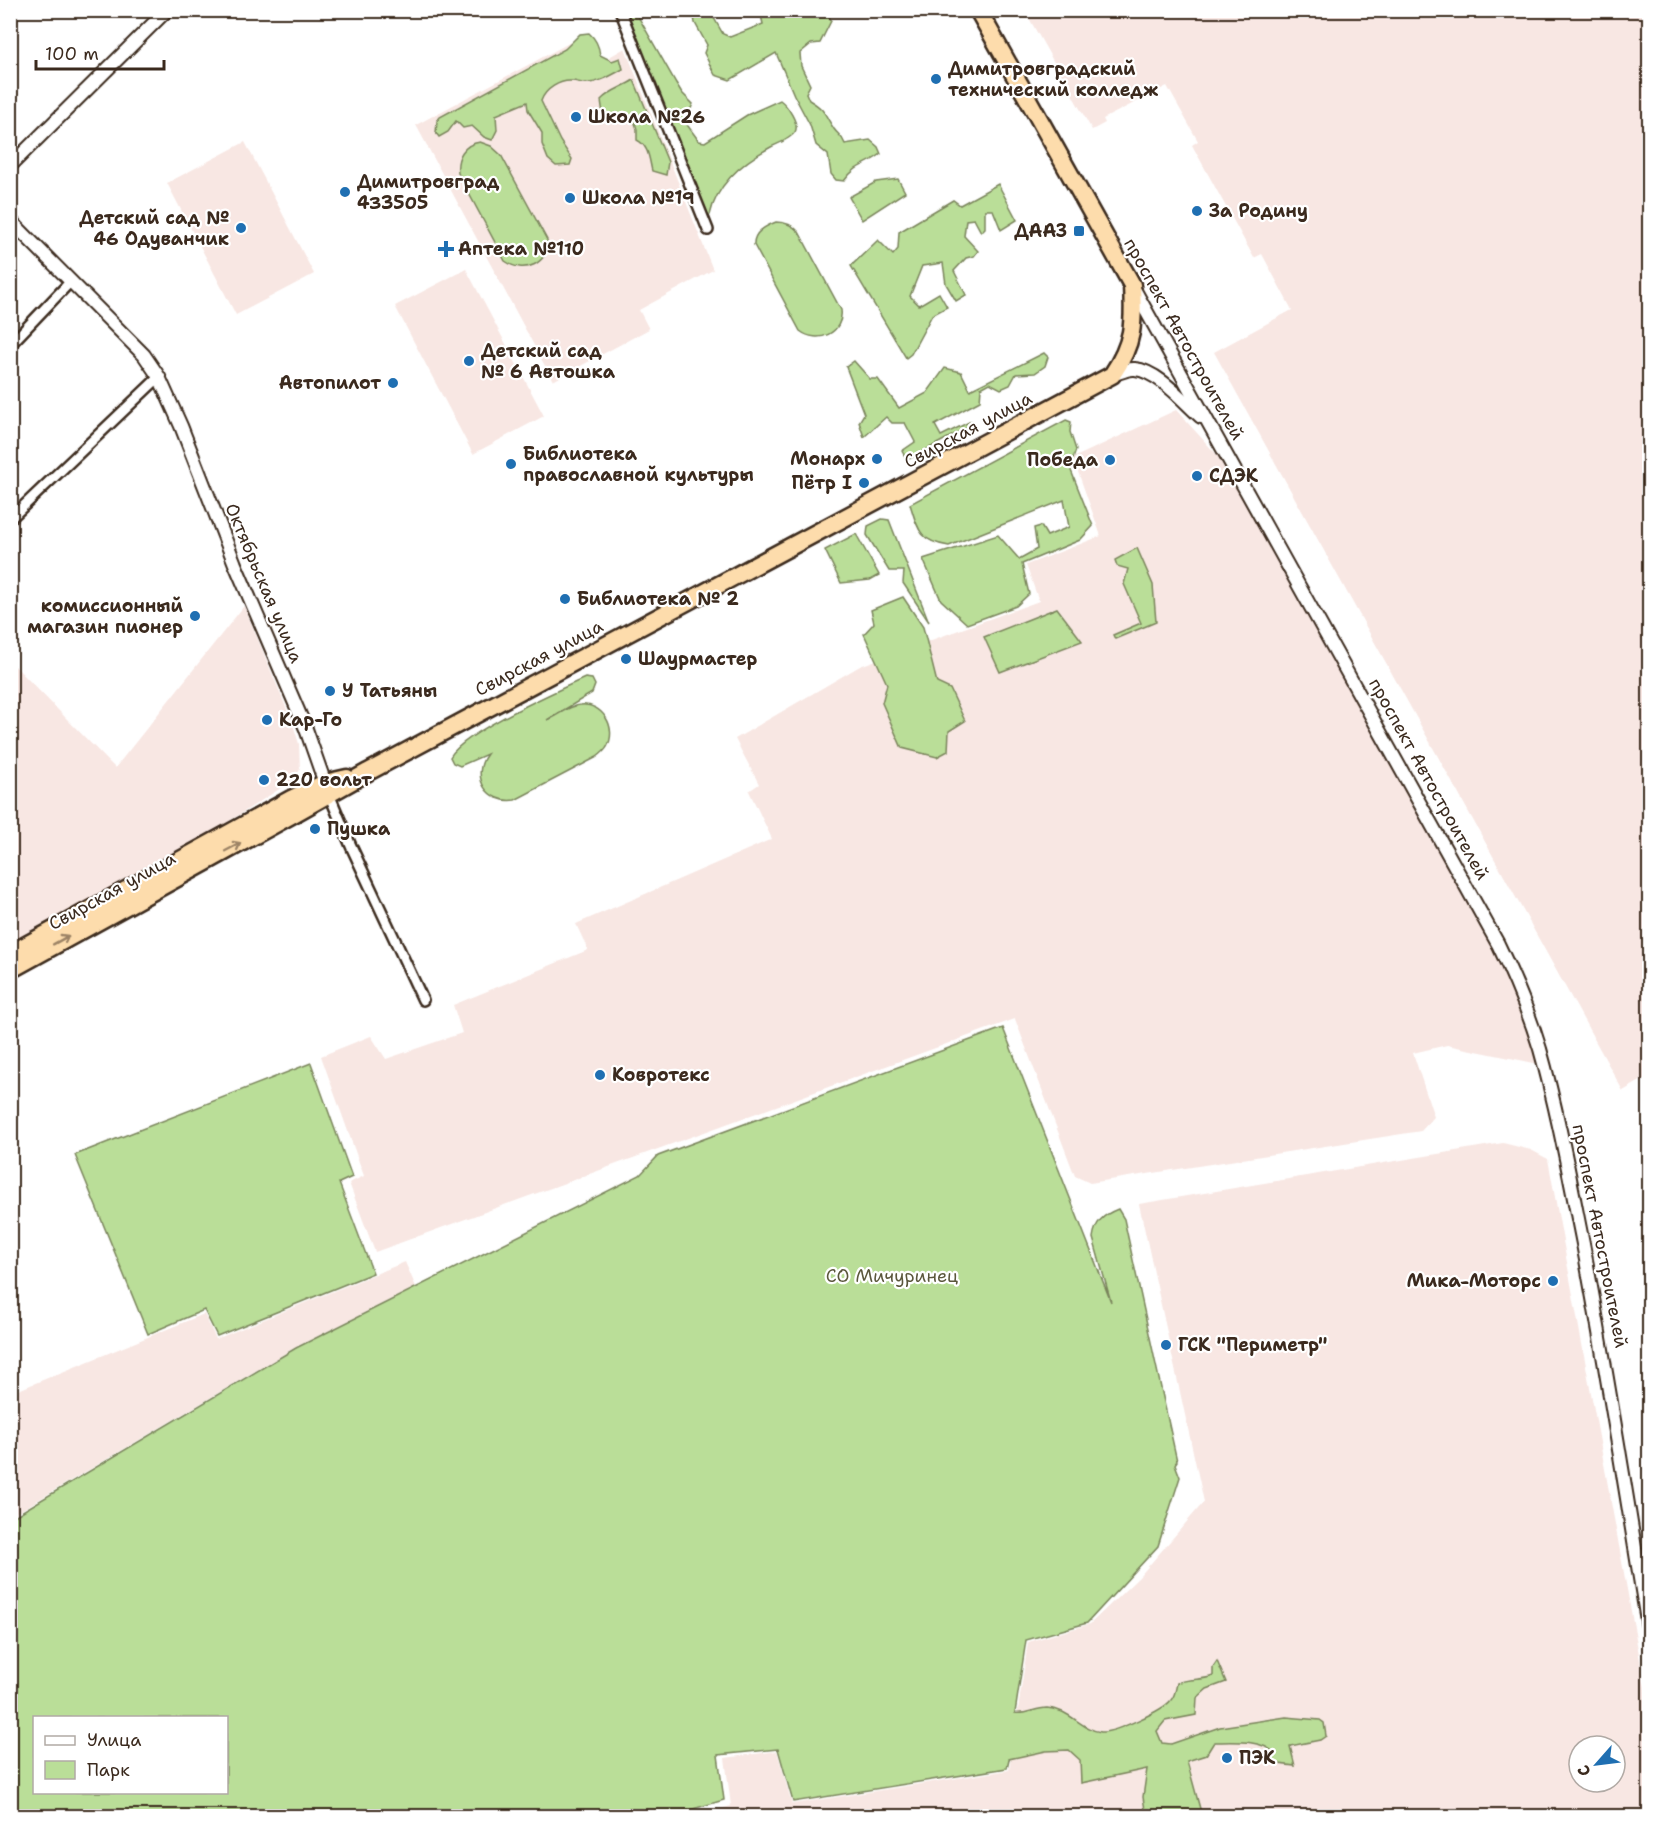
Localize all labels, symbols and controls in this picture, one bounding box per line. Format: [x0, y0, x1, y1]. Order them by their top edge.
scale bar [36, 33, 164, 71]
text: 100 m [45, 42, 99, 66]
place label: Димитровградский технический колледж [948, 57, 1159, 102]
marker: Димитровградский технический колледж [929, 72, 943, 86]
place label: Школа №26 [588, 105, 705, 129]
marker: Школа №26 [569, 110, 583, 124]
place label: Димитровград 433505 [357, 170, 500, 215]
marker: Димитровград 433505 [338, 185, 352, 199]
place label: Школа №19 [582, 186, 695, 210]
marker: Школа №19 [563, 191, 577, 205]
place label: За Родину [1209, 199, 1308, 223]
marker: За Родину [1190, 204, 1204, 218]
place label: Детский сад № 46 Одуванчик [79, 206, 229, 251]
place label: ДААЗ [1014, 219, 1067, 243]
marker: Детский сад № 46 Одуванчик [234, 221, 248, 235]
marker: ДААЗ [1072, 224, 1086, 238]
street label: проспект Автостроителей [1118, 234, 1250, 445]
place label: Аптека №110 [458, 237, 584, 261]
marker: Аптека №110 [439, 242, 453, 256]
place label: Детский сад № 6 Автошка [481, 339, 616, 384]
marker: Детский сад № 6 Автошка [462, 354, 476, 368]
place label: Автопилот [279, 371, 381, 395]
marker: Автопилот [386, 376, 400, 390]
street label: Свирская улица [900, 386, 1036, 474]
place label: Библиотека православной культуры [523, 442, 754, 487]
place label: Монарх [790, 447, 865, 471]
place label: Победа [1027, 448, 1099, 472]
marker: Монарх [870, 452, 884, 466]
marker: Победа [1103, 453, 1117, 467]
marker: Библиотека православной культуры [504, 457, 518, 471]
place label: СДЭК [1209, 464, 1259, 488]
marker: СДЭК [1190, 469, 1204, 483]
place label: Пётр I [792, 471, 852, 495]
marker: Пётр I [857, 476, 871, 490]
street label: Октябрьская улица [219, 499, 309, 667]
place label: Библиотека № 2 [577, 587, 739, 611]
marker: Библиотека № 2 [558, 592, 572, 606]
place label: комиссионный магазин пионер [27, 594, 183, 639]
marker: комиссионный магазин пионер [188, 609, 202, 623]
street label: Свирская улица [471, 614, 607, 702]
place label: Шаурмастер [638, 647, 758, 671]
marker: Шаурмастер [619, 652, 633, 666]
street label: проспект Автостроителей [1363, 674, 1495, 885]
place label: У Татьяны [342, 679, 437, 703]
marker: У Татьяны [323, 684, 337, 698]
place label: Кар-Го [279, 708, 342, 732]
marker: Кар-Го [260, 713, 274, 727]
place label: 220 вольт [276, 768, 372, 792]
marker: 220 вольт [257, 773, 271, 787]
place label: Пушка [327, 817, 391, 841]
marker: Пушка [308, 822, 322, 836]
one-way arrow [223, 841, 241, 852]
street label: Свирская улица [44, 846, 180, 936]
one-way arrow [52, 934, 69, 946]
place label: Ковротекс [612, 1063, 710, 1087]
marker: Ковротекс [593, 1068, 607, 1082]
street label: проспект Автостроителей [1567, 1122, 1634, 1350]
park label: СО Мичуринец [826, 1264, 958, 1288]
place label: Мика-Моторс [1407, 1269, 1541, 1293]
marker: Мика-Моторс [1546, 1274, 1560, 1288]
place label: ГСК "Периметр" [1178, 1333, 1327, 1357]
marker: ГСК "Периметр" [1159, 1338, 1173, 1352]
legend [33, 1716, 228, 1794]
text: Улица [87, 1728, 141, 1752]
north arrow [1567, 1734, 1627, 1794]
place label: ПЭК [1239, 1746, 1276, 1770]
marker: ПЭК [1220, 1751, 1234, 1765]
text: Парк [87, 1758, 130, 1782]
text: С [1573, 1761, 1596, 1780]

